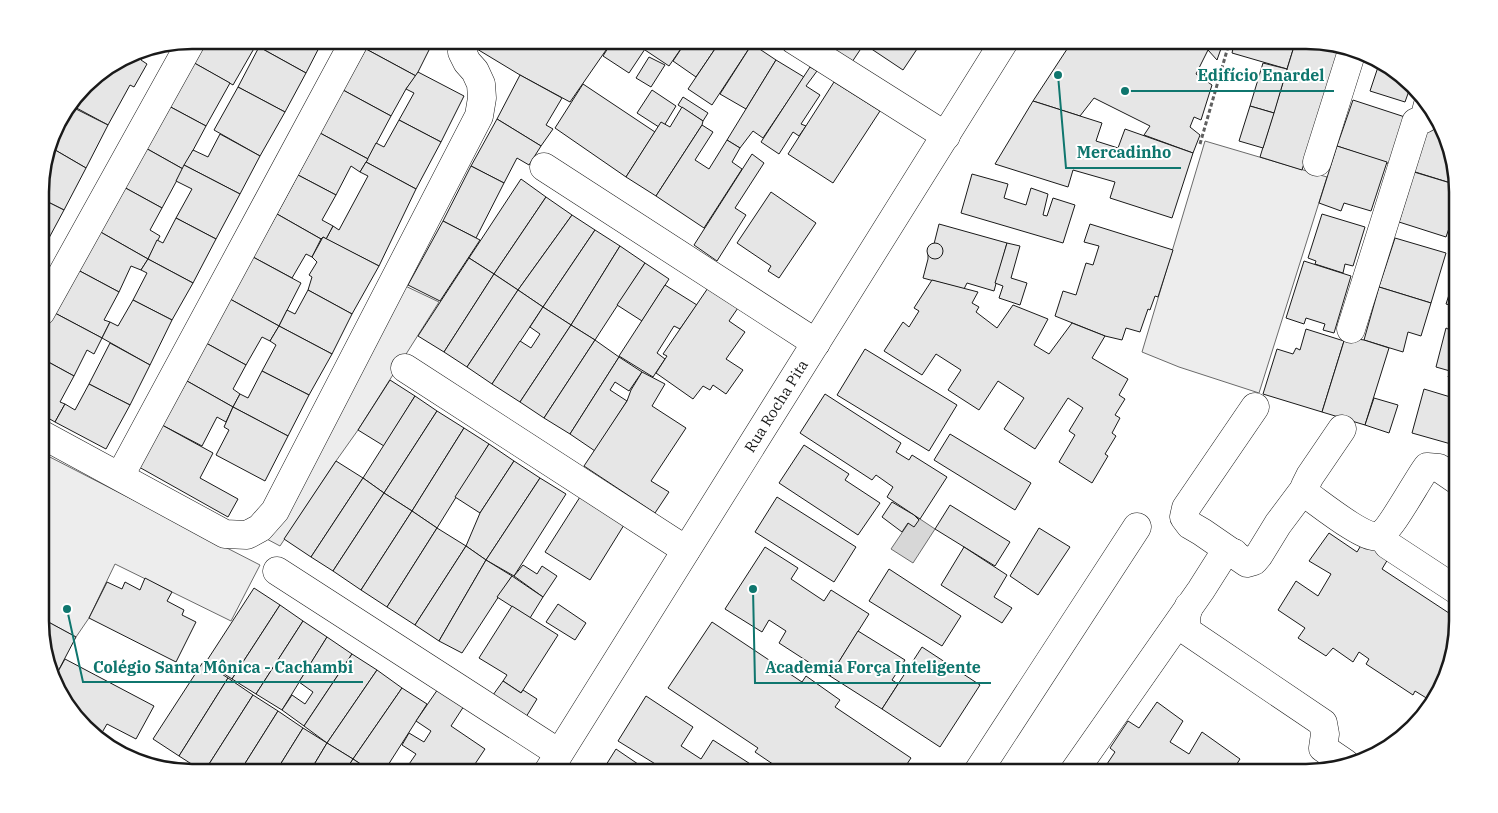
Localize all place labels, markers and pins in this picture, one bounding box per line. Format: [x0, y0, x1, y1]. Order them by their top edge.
callout: Edifício Enardel [1187, 60, 1334, 91]
callout: Mercadinho [1066, 137, 1181, 168]
callout: Colégio Santa Mônica - Cachambi [83, 651, 363, 682]
callout: Academia Força Inteligente [755, 652, 991, 683]

